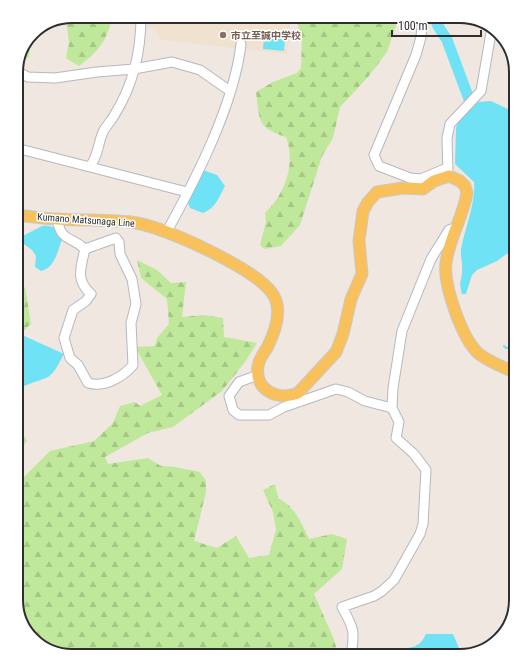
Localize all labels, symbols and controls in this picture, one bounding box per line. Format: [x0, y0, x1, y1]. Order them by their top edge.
scale bar [392, 12, 481, 38]
text: 100 m [398, 19, 428, 33]
marker: 市立至誠中学校 [218, 30, 228, 40]
place label: 市立至誠中学校 [231, 30, 301, 41]
street label: Kumano Matsunaga Line [37, 211, 135, 229]

